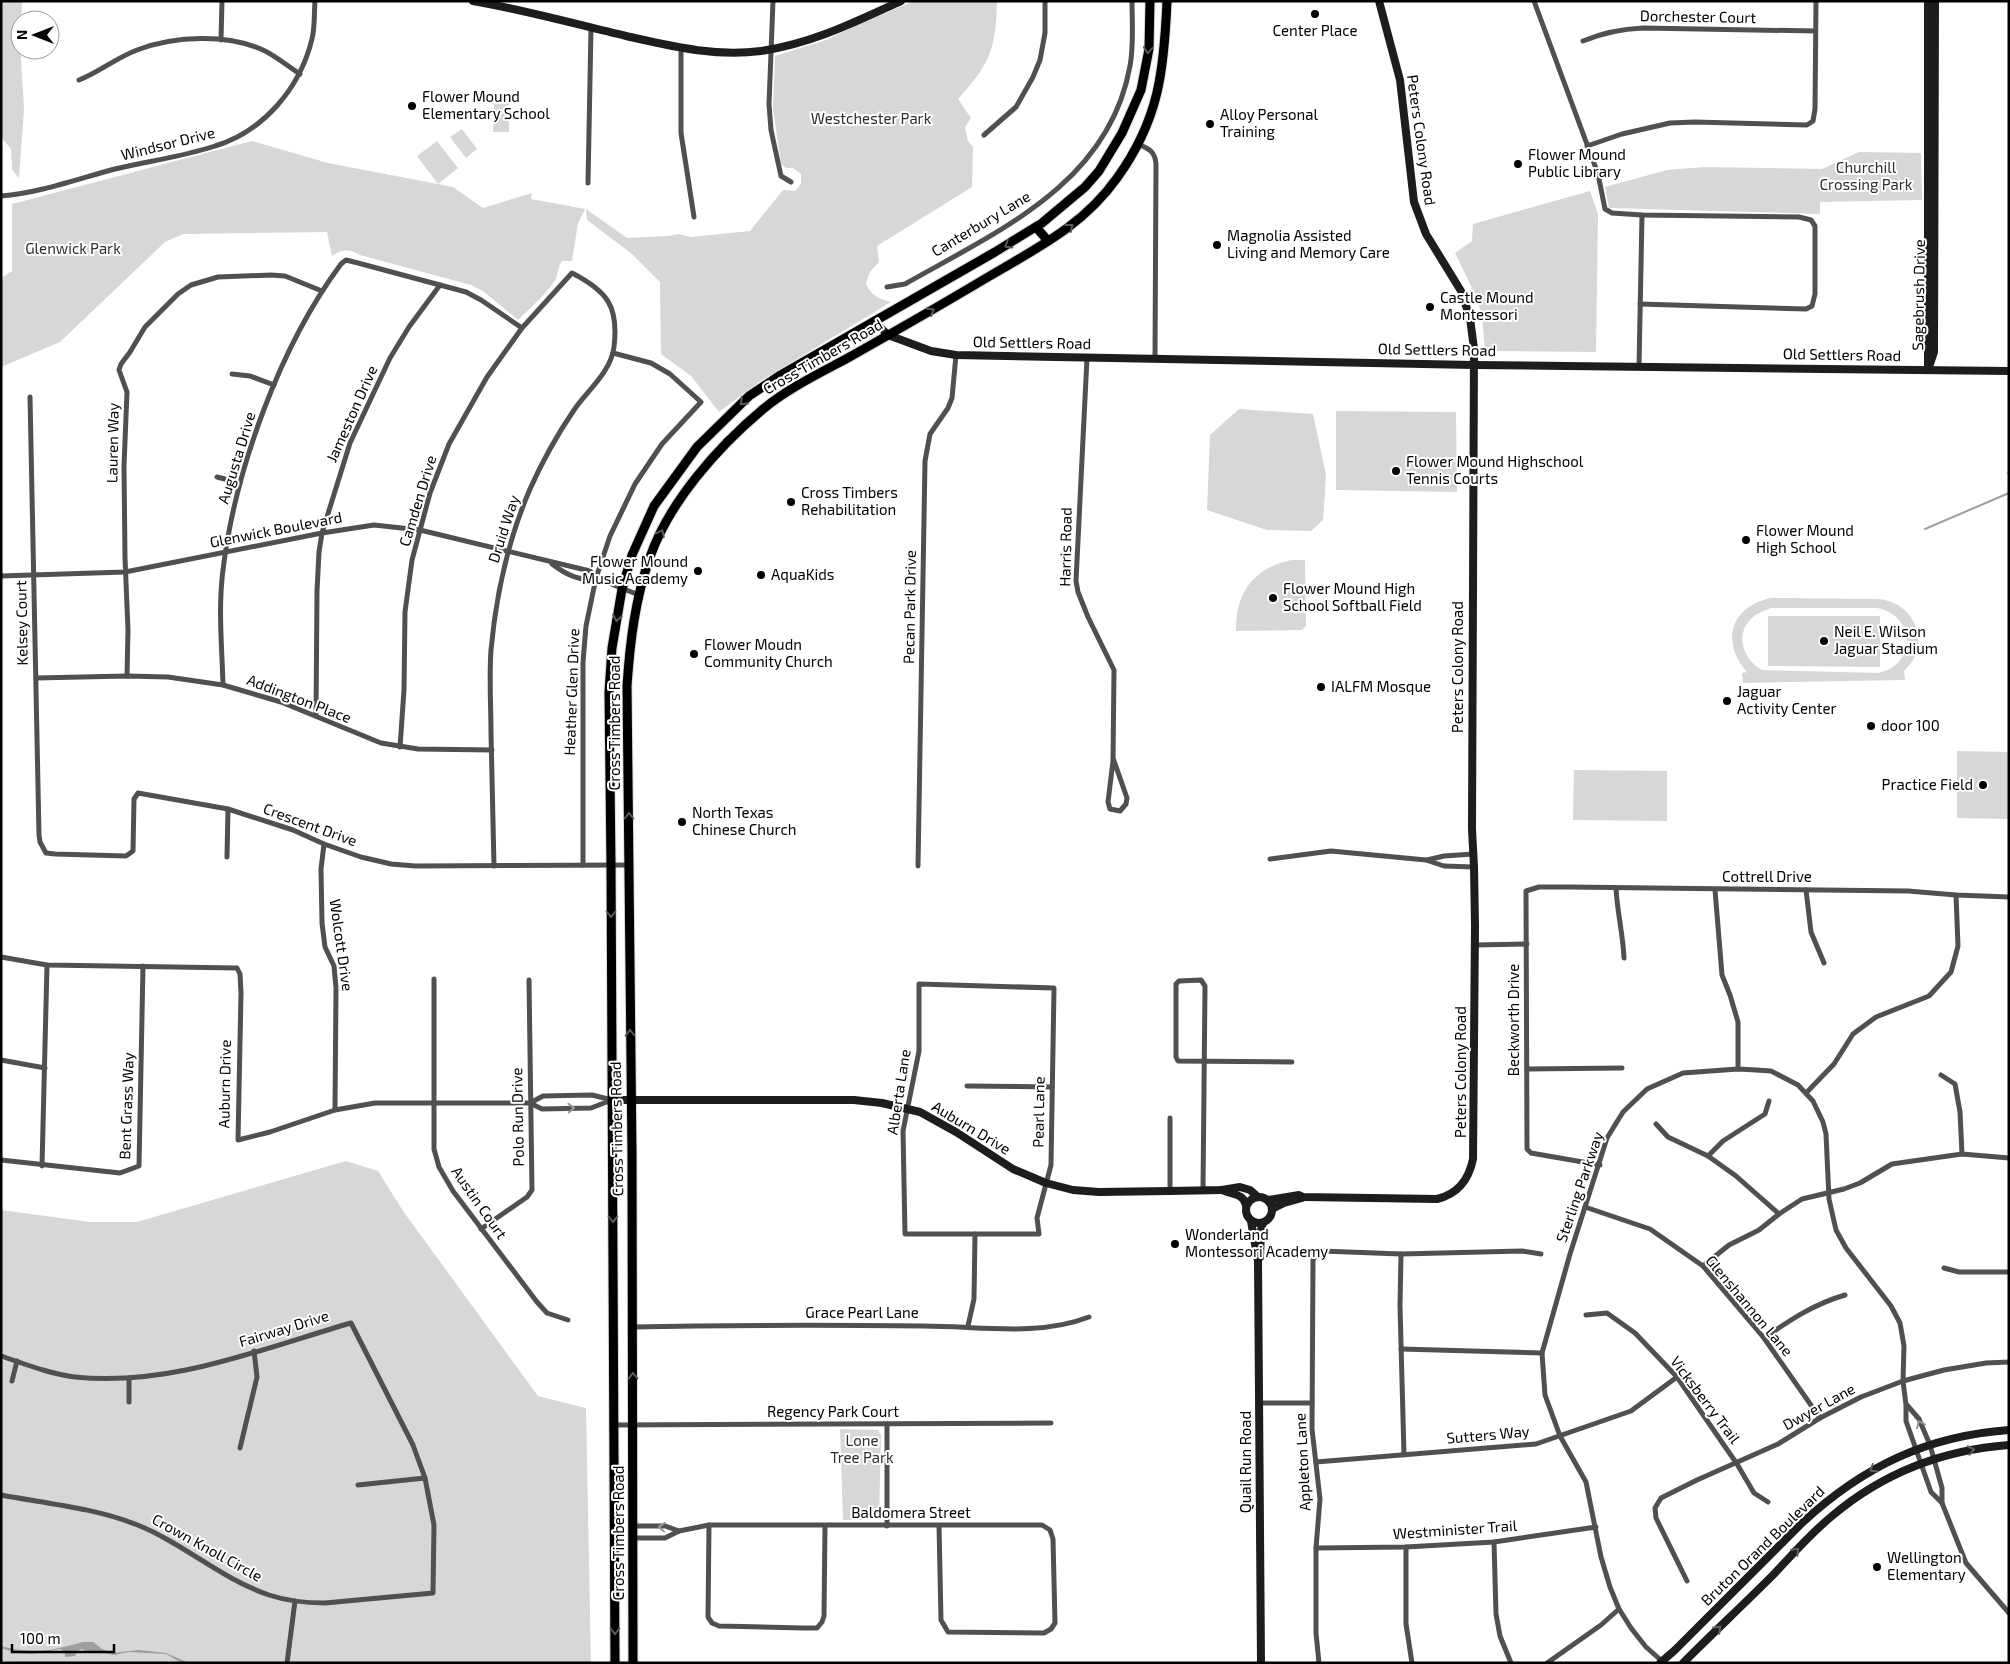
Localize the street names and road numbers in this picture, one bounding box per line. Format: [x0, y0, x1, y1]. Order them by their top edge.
street label: Dorchester Court [1640, 6, 1757, 26]
street label: Peters Colony Road [1404, 73, 1440, 206]
street label: Windsor Drive [119, 123, 217, 163]
street label: Canterbury Lane [928, 187, 1033, 260]
street label: Sagebrush Drive [1908, 239, 1928, 351]
street label: Cross Timbers Road [760, 315, 885, 398]
street label: Old Settlers Road [973, 332, 1091, 352]
street label: Old Settlers Road [1378, 339, 1496, 359]
street label: Old Settlers Road [1783, 344, 1901, 364]
street label: Jameston Drive [322, 362, 380, 465]
street label: Lauren Way [102, 403, 122, 483]
street label: Augusta Drive [214, 409, 259, 506]
street label: Camden Drive [395, 453, 439, 548]
street label: Druid Way [484, 492, 522, 565]
street label: Glenwick Boulevard [208, 507, 343, 551]
street label: Harris Road [1055, 507, 1075, 587]
street label: Pecan Park Drive [899, 550, 919, 664]
street label: Kelsey Court [11, 580, 31, 666]
street label: Peters Colony Road [1448, 601, 1466, 733]
street label: Heather Glen Drive [560, 628, 582, 756]
street label: Cross Timbers Road [605, 656, 623, 790]
street label: Addington Place [245, 670, 354, 726]
street label: Crescent Drive [261, 799, 360, 849]
street label: Cottrell Drive [1722, 867, 1812, 885]
street label: Wolcott Drive [327, 898, 357, 992]
street label: Beckworth Drive [1504, 964, 1522, 1076]
street label: Peters Colony Road [1451, 1006, 1469, 1138]
street label: Auburn Drive [214, 1039, 234, 1128]
street label: Alberta Lane [882, 1048, 914, 1136]
street label: Bent Grass Way [115, 1052, 137, 1160]
street label: Cross Timbers Road [606, 1061, 626, 1197]
street label: Polo Run Drive [507, 1067, 527, 1167]
street label: Pearl Lane [1028, 1076, 1048, 1148]
street label: Auburn Drive [929, 1097, 1014, 1158]
street label: Sterling Parkway [1552, 1129, 1606, 1244]
street label: Austin Court [448, 1163, 512, 1242]
street label: Glenshannon Lane [1702, 1251, 1797, 1359]
street label: Grace Pearl Lane [805, 1303, 919, 1321]
street label: Fairway Drive [237, 1306, 331, 1350]
street label: Vicksberry Trail [1667, 1352, 1745, 1447]
street label: Dwyer Lane [1779, 1379, 1858, 1433]
street label: Regency Park Court [767, 1402, 899, 1420]
street label: Quail Run Road [1236, 1411, 1255, 1513]
street label: Appleton Lane [1290, 1413, 1314, 1512]
street label: Sutters Way [1446, 1421, 1530, 1447]
street label: Cross Timbers Road [609, 1466, 627, 1600]
street label: Bruton Orand Boulevard [1697, 1482, 1828, 1609]
street label: Baldomera Street [851, 1503, 971, 1521]
street label: Crown Knoll Circle [149, 1509, 266, 1585]
street label: Westminister Trail [1392, 1516, 1518, 1542]

